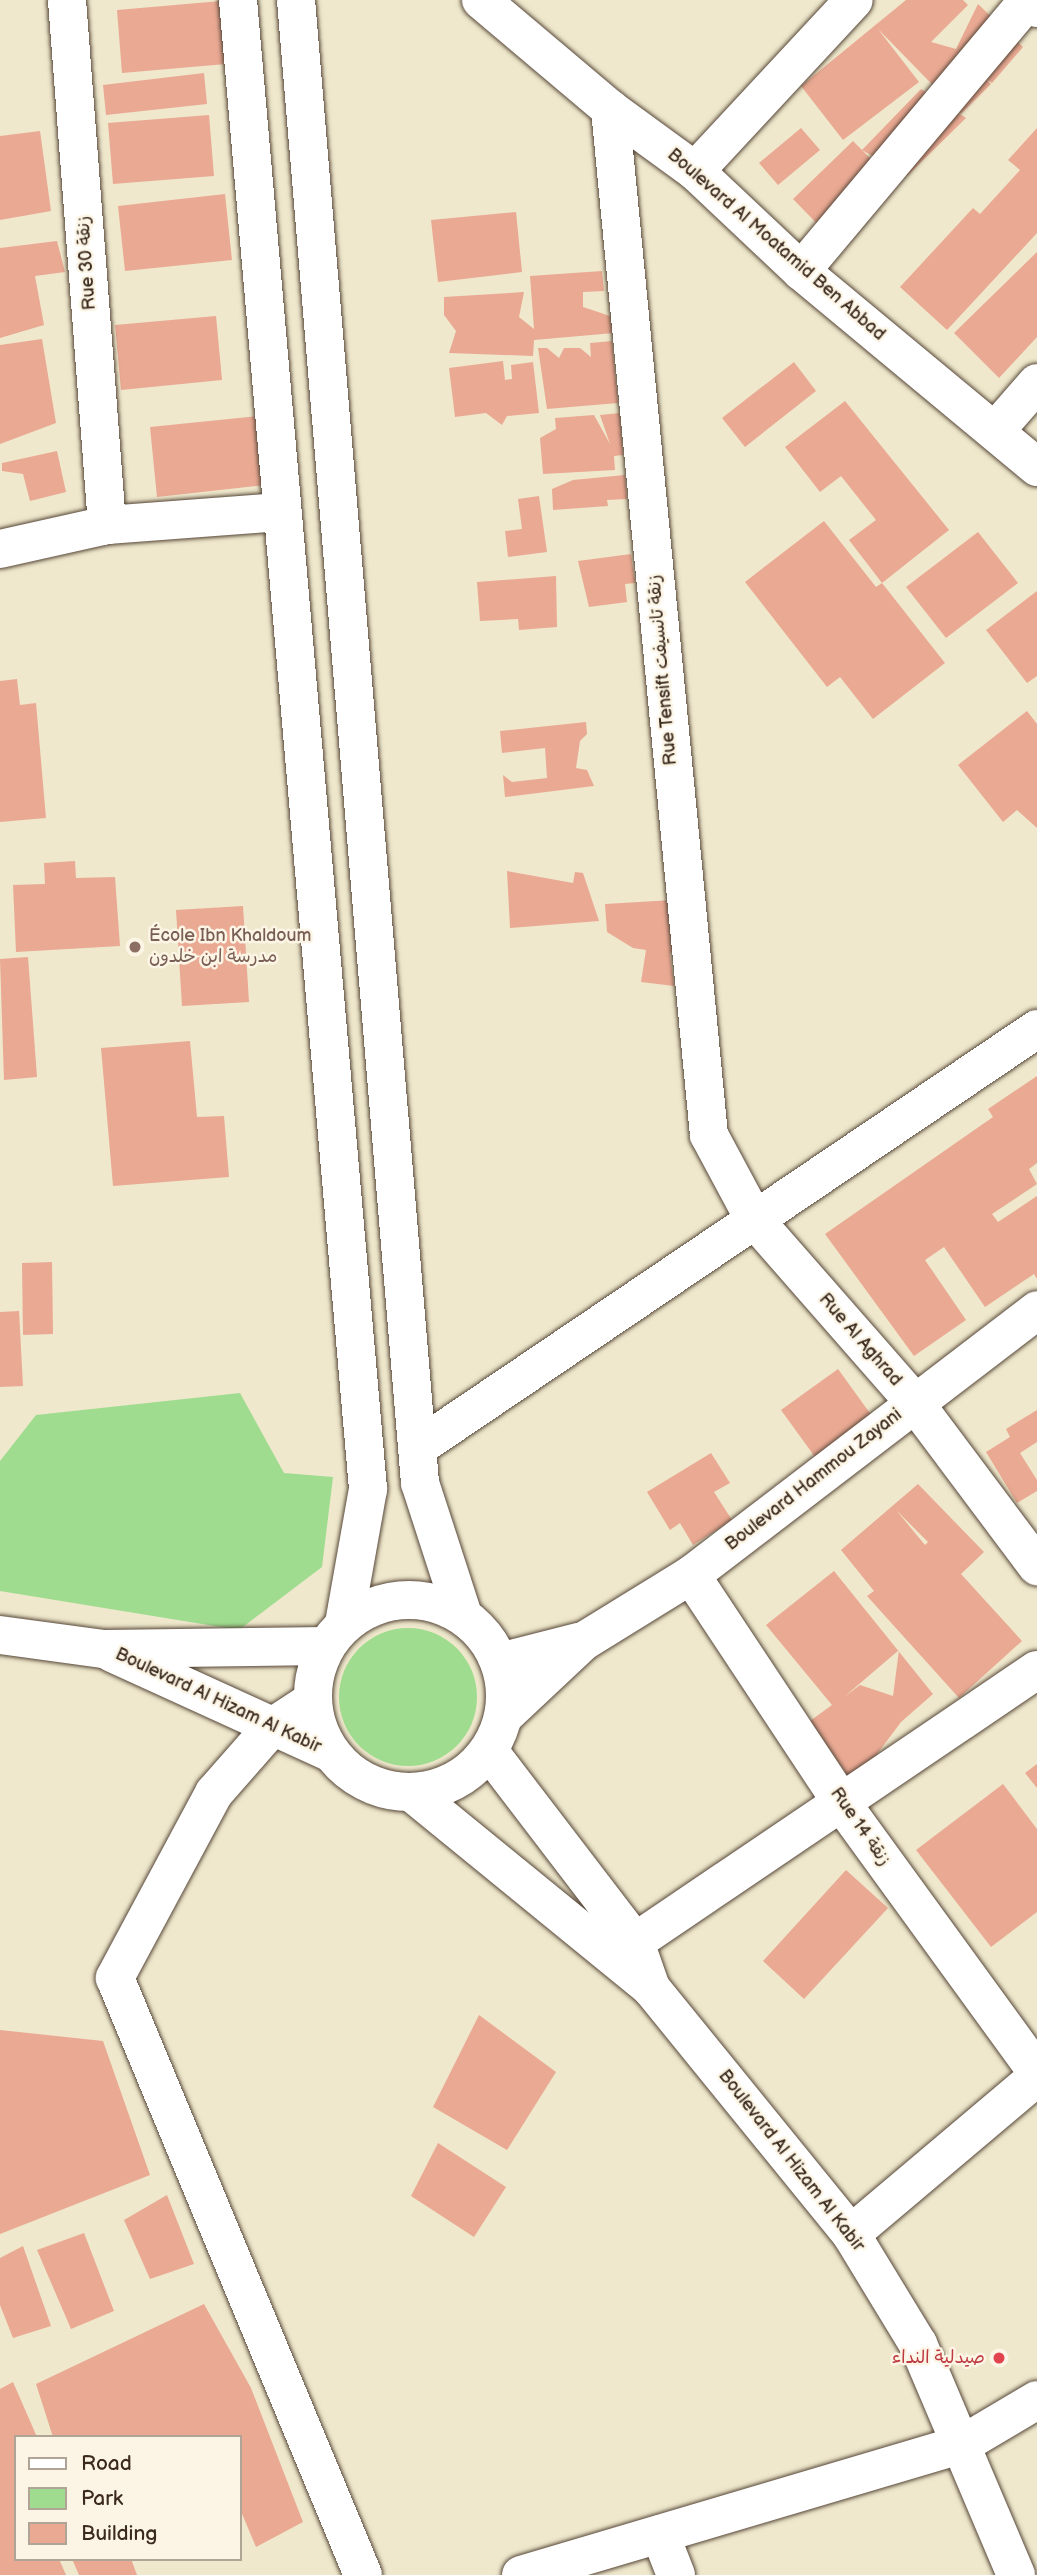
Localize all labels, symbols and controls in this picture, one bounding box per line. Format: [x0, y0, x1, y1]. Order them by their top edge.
street label: Boulevard Al Moatamid Ben Abbad [663, 144, 889, 346]
street label: Rue 30 زنقة [73, 215, 101, 311]
street label: Rue Tensift زنقة تانسيفت [644, 574, 682, 766]
place label: École Ibn Khaldoum مدرسة ابن خلدون [149, 926, 311, 968]
marker: École Ibn Khaldoum مدرسة ابن خلدون [127, 939, 143, 955]
street label: Rue Al Aghrad [814, 1289, 906, 1391]
street label: Boulevard Hammou Zayani [721, 1404, 907, 1556]
street label: Boulevard Al Hizam Al Kabir [112, 1644, 324, 1758]
street label: Rue 14 زنقة [825, 1784, 895, 1870]
street label: Boulevard Al Hizam Al Kabir [713, 2066, 869, 2256]
place label: صيدلية النداء [892, 2347, 985, 2369]
marker: صيدلية النداء [991, 2350, 1007, 2366]
legend [14, 2435, 242, 2561]
text: Road [81, 2451, 132, 2476]
text: Park [81, 2486, 123, 2511]
text: Building [81, 2521, 157, 2546]

